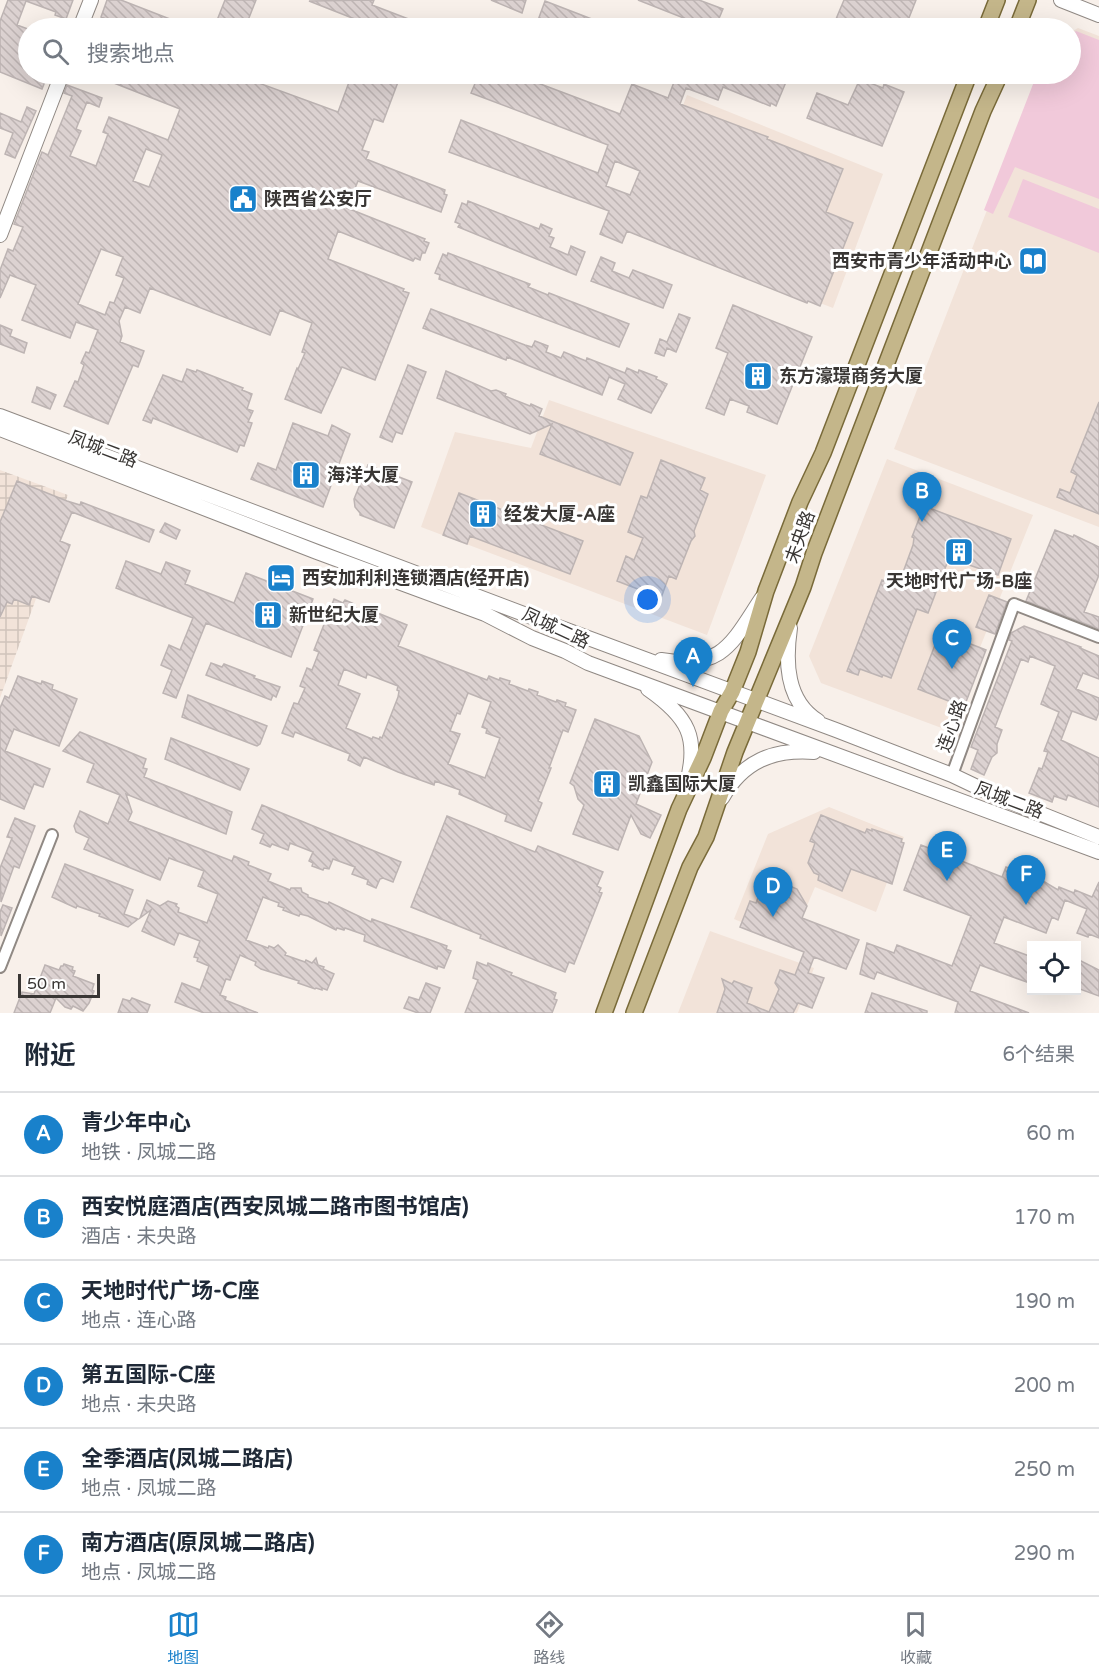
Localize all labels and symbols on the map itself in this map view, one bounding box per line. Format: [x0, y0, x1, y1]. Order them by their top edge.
public building icon: 陕西省公安厅 [227, 183, 259, 215]
place label: 陕西省公安厅 [264, 188, 372, 210]
library icon: 西安市青少年活动中心 [1017, 245, 1049, 277]
place label: 西安市青少年活动中心 [832, 250, 1012, 272]
building icon: 东方濠璟商务大厦 [742, 360, 774, 392]
place label: 东方濠璟商务大厦 [779, 365, 923, 387]
street label: 凤城二路 [65, 426, 141, 472]
building icon: 海洋大厦 [290, 459, 322, 491]
place label: 海洋大厦 [327, 464, 399, 486]
pin: B [902, 472, 942, 522]
building icon: 经发大厦-A座 [467, 498, 499, 530]
place label: 经发大厦-A座 [504, 503, 615, 525]
street label: 未央路 [780, 508, 820, 566]
building icon: 天地时代广场-B座 [943, 536, 975, 568]
hotel icon: 西安加利利连锁酒店(经开店) [265, 562, 297, 594]
place label: 西安加利利连锁酒店(经开店) [302, 567, 530, 589]
place label: 天地时代广场-B座 [886, 570, 1032, 592]
your location [633, 585, 662, 614]
building icon: 新世纪大厦 [252, 599, 284, 631]
street label: 凤城二路 [519, 603, 593, 653]
place label: 新世纪大厦 [289, 604, 379, 626]
pin: C [932, 620, 972, 669]
pin: A [674, 638, 712, 687]
street label: 连心路 [932, 697, 972, 755]
building icon: 凯鑫国际大厦 [591, 768, 623, 800]
place label: 凯鑫国际大厦 [628, 773, 736, 795]
street label: 凤城二路 [971, 777, 1047, 823]
pin: E [928, 832, 966, 881]
pin: F [1006, 856, 1046, 905]
pin: D [754, 868, 792, 917]
scale bar [18, 971, 100, 998]

